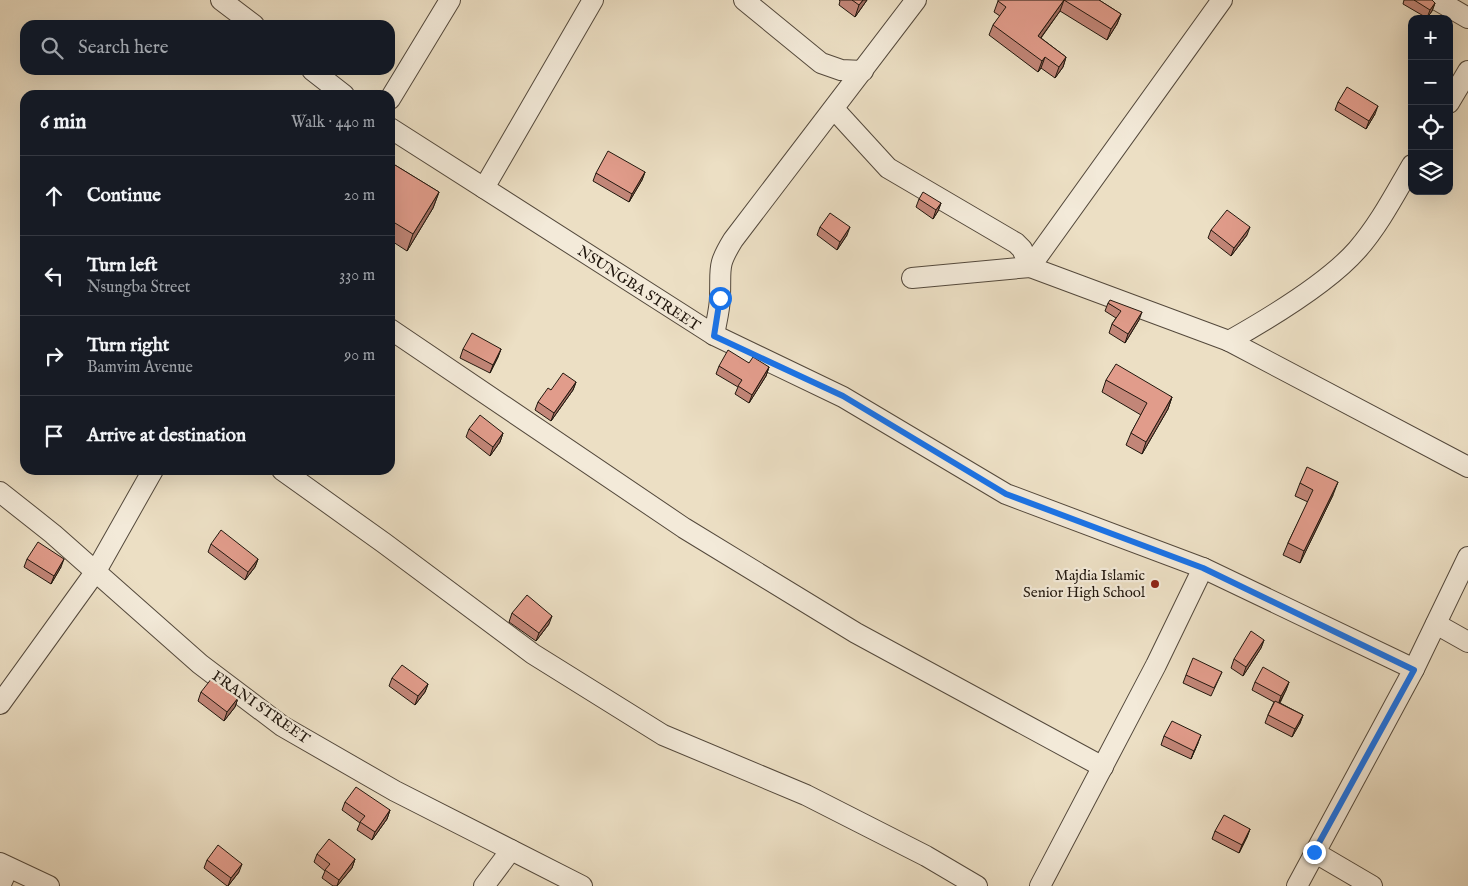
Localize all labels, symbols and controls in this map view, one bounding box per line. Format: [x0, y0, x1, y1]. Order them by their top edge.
map controls [1408, 15, 1453, 195]
button: + [1408, 15, 1453, 60]
search box [20, 20, 395, 75]
icon: search [38, 34, 66, 62]
text: Search here [78, 36, 169, 60]
button: − [1408, 60, 1453, 105]
button: locate [1408, 105, 1453, 150]
text: 6 min [40, 109, 86, 136]
text: Walk · 440 m [291, 113, 375, 133]
button: layers [1408, 150, 1453, 195]
icon: ahead [40, 182, 68, 210]
text: Continue [87, 184, 161, 208]
text: 20 m [344, 186, 375, 206]
street label: NSUNGBA STREET [574, 242, 704, 335]
text: Turn left [87, 254, 158, 278]
icon: left [40, 262, 68, 290]
text: 330 m [339, 266, 375, 286]
text: Nsungba Street [87, 278, 190, 298]
route start [709, 287, 732, 310]
text: Turn right [87, 334, 169, 358]
icon: right [40, 342, 68, 370]
text: 90 m [344, 346, 375, 366]
text: Bamvim Avenue [87, 358, 193, 378]
icon: arrive [40, 422, 68, 450]
text: Arrive at destination [87, 424, 246, 448]
place label: Majdia Islamic Senior High School [1023, 566, 1146, 602]
marker: Majdia Islamic Senior High School [1149, 578, 1161, 590]
street label: FRANI STREET [208, 667, 313, 748]
route end [1303, 841, 1326, 864]

